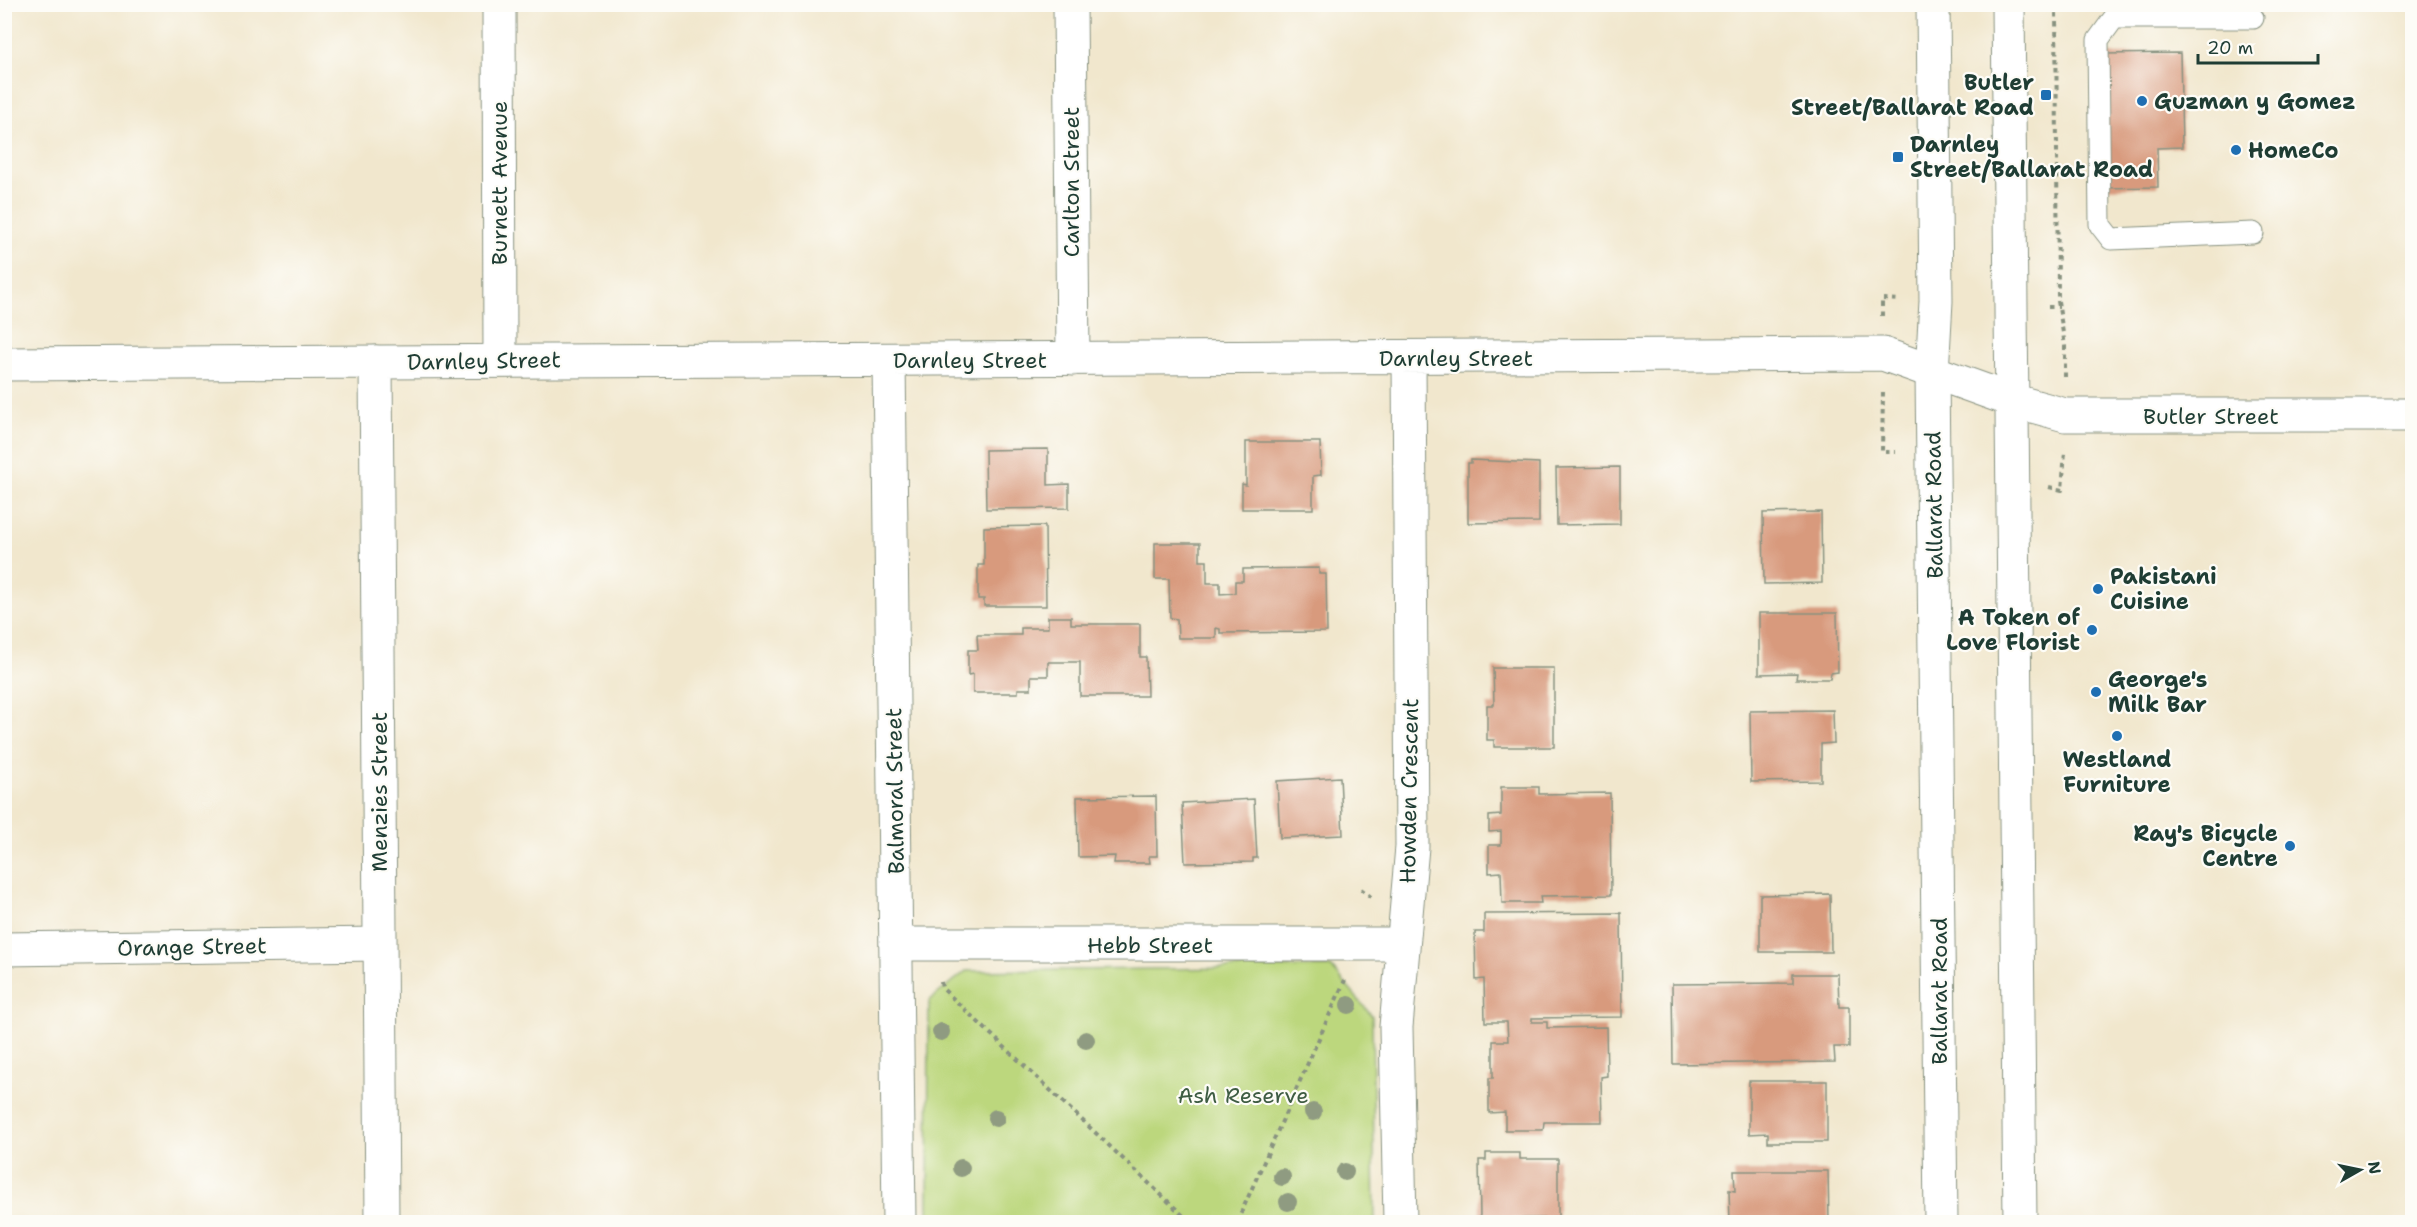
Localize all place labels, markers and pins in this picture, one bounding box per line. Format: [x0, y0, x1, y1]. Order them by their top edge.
place label: Butler Street/Ballarat Road [1791, 68, 2034, 122]
place label: Guzman y Gomez [2154, 87, 2356, 116]
marker: Butler Street/Ballarat Road [2039, 88, 2053, 102]
marker: Guzman y Gomez [2135, 94, 2149, 108]
place label: Darnley Street/Ballarat Road [1910, 130, 2153, 184]
place label: HomeCo [2248, 136, 2338, 165]
marker: HomeCo [2229, 143, 2243, 157]
marker: Darnley Street/Ballarat Road [1891, 150, 1905, 164]
place label: Pakistani Cuisine [2110, 562, 2217, 616]
marker: Pakistani Cuisine [2091, 582, 2105, 596]
place label: A Token of Love Florist [1946, 603, 2080, 657]
marker: A Token of Love Florist [2085, 623, 2099, 637]
place label: George's Milk Bar [2108, 665, 2207, 719]
marker: George's Milk Bar [2089, 685, 2103, 699]
marker: Westland Furniture [2110, 729, 2124, 743]
place label: Westland Furniture [2063, 745, 2171, 799]
place label: Ray's Bicycle Centre [2133, 819, 2278, 873]
marker: Ray's Bicycle Centre [2283, 839, 2297, 853]

